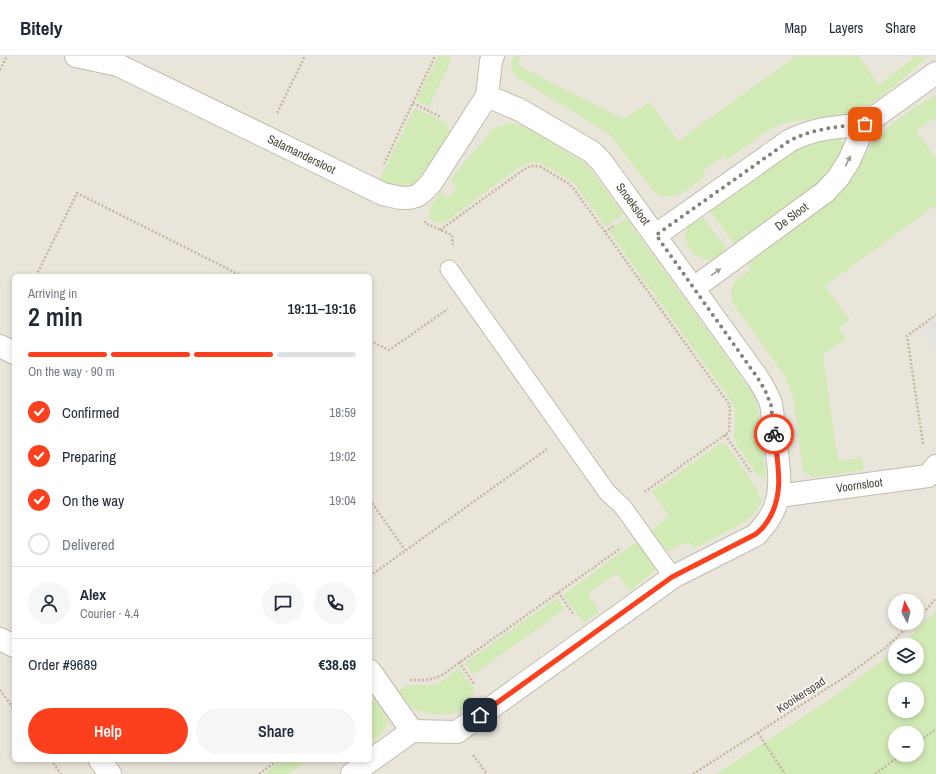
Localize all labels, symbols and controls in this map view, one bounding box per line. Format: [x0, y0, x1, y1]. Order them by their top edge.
text: Bitely [20, 15, 62, 41]
text: Map [785, 19, 807, 37]
text: Layers [829, 19, 863, 37]
text: Share [885, 19, 916, 37]
pin [848, 107, 882, 141]
icon: bag [854, 113, 876, 135]
street label: Salamandersloot [265, 131, 338, 178]
one-way arrow [845, 155, 851, 166]
street label: Snoeksloot [612, 180, 654, 229]
street label: De Sloot [772, 199, 812, 234]
one-way arrow [710, 268, 721, 276]
text: Arriving in [28, 285, 77, 302]
text: 19:11–19:16 [287, 298, 356, 319]
text: 2 min [28, 299, 83, 334]
text: On the way · 90 m [28, 363, 115, 380]
icon: check [28, 401, 50, 423]
text: Confirmed [62, 402, 119, 423]
text: 18:59 [329, 404, 356, 421]
courier [754, 414, 794, 454]
icon: bike [763, 423, 785, 445]
icon: check [28, 445, 50, 467]
text: Preparing [62, 446, 116, 467]
text: 19:02 [329, 448, 356, 465]
street label: Voornsloot [835, 474, 884, 496]
icon: check [28, 489, 50, 511]
text: On the way [62, 490, 124, 511]
text: 19:04 [329, 492, 356, 509]
text: Delivered [62, 534, 115, 555]
button: person [28, 582, 70, 624]
button: chat [262, 582, 304, 624]
button: phone [314, 582, 356, 624]
text: Alex [80, 584, 106, 605]
north arrow [888, 594, 924, 630]
map controls [888, 594, 924, 762]
text: Courier · 4.4 [80, 605, 139, 622]
button: layers [888, 638, 924, 674]
text: Order #9689 [28, 654, 97, 675]
text: €38.69 [318, 654, 356, 675]
street label: Kooikerspad [773, 673, 829, 717]
button: + [888, 682, 924, 718]
pin [463, 698, 497, 732]
icon: home [469, 704, 491, 726]
button: Help [28, 708, 188, 754]
button: Share [196, 708, 356, 754]
button: − [888, 726, 924, 762]

